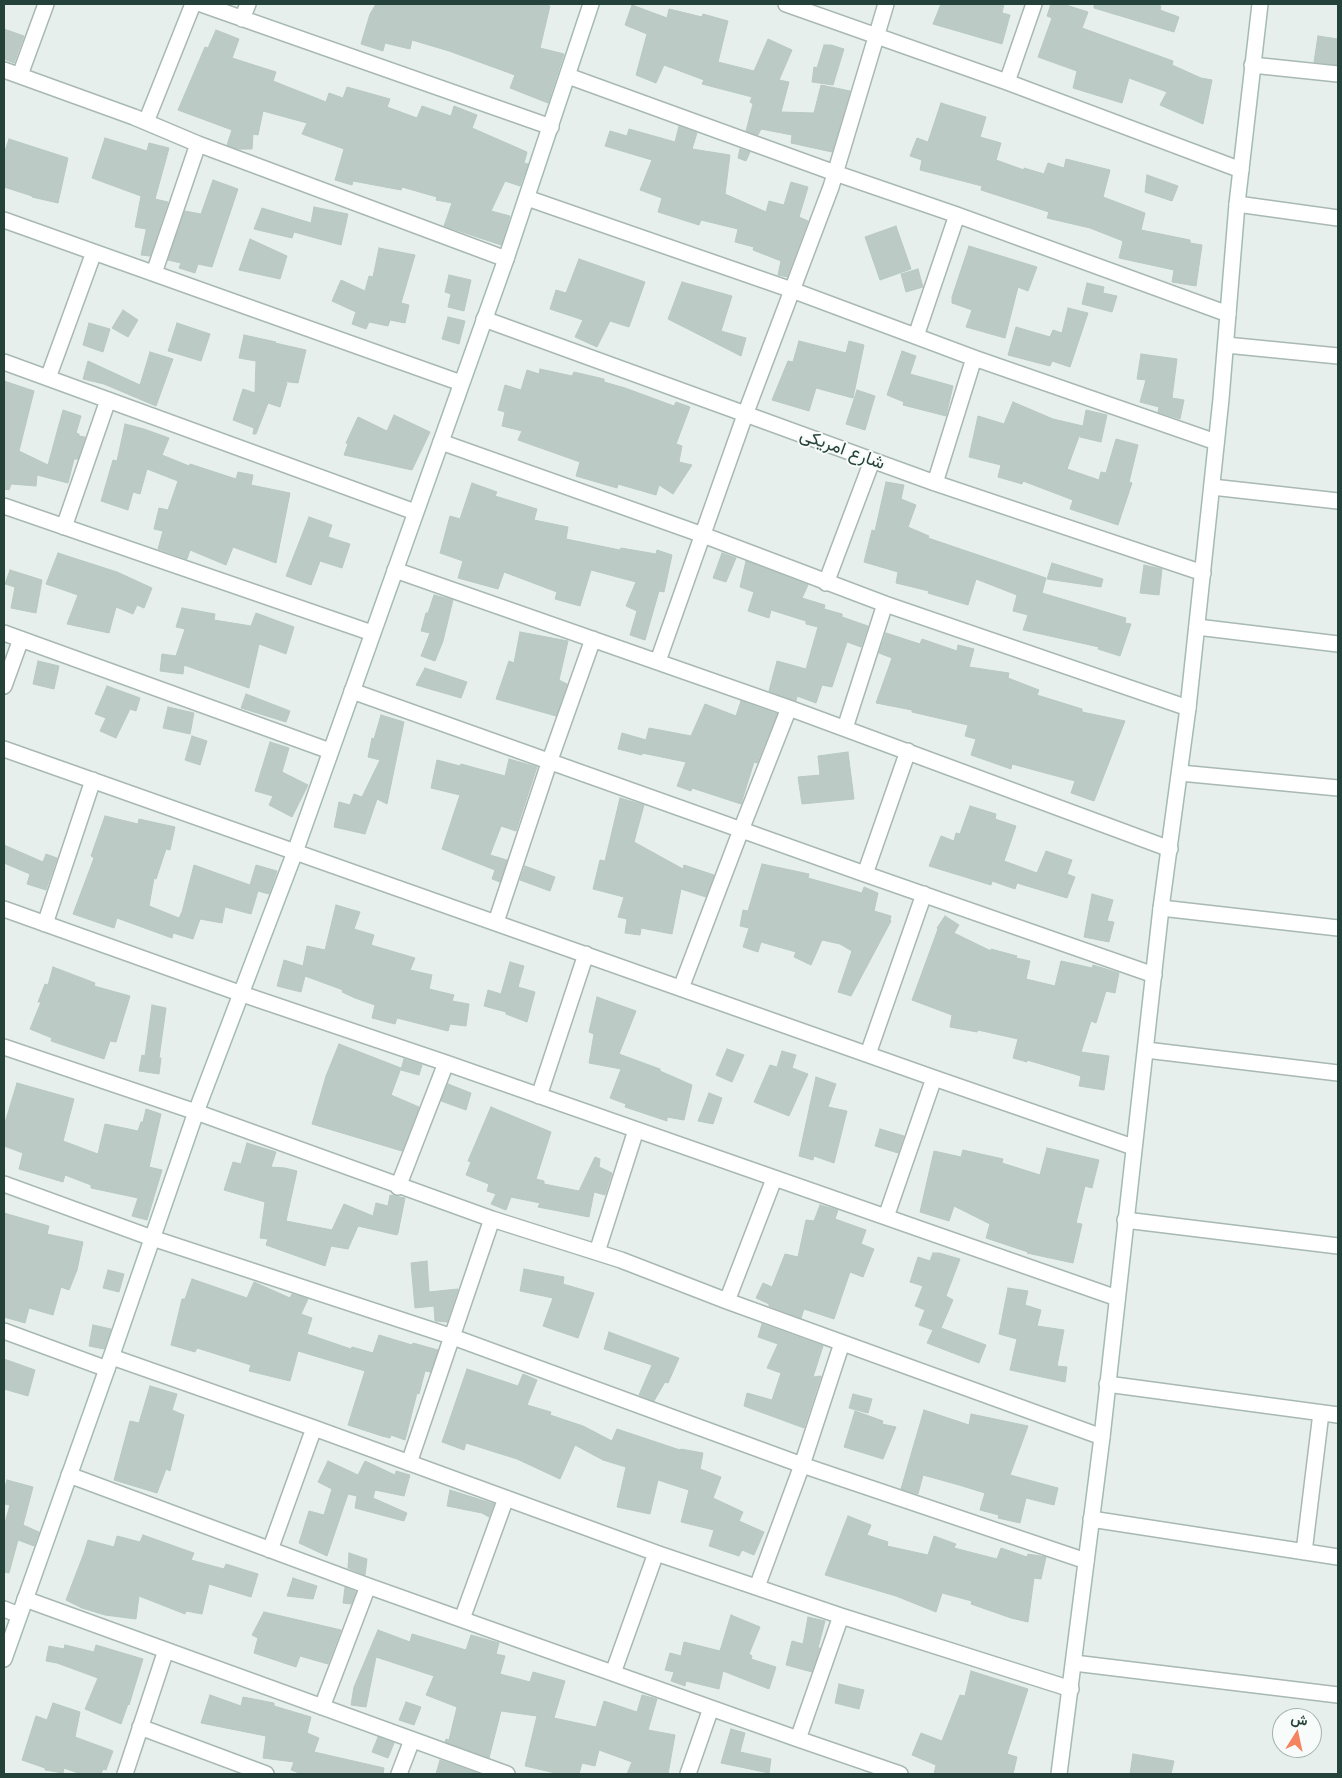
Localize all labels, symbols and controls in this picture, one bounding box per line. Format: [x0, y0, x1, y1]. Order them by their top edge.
street label: شارع امريكى [797, 425, 887, 475]
north arrow [1272, 1708, 1322, 1758]
text: ش [1289, 1708, 1309, 1731]

